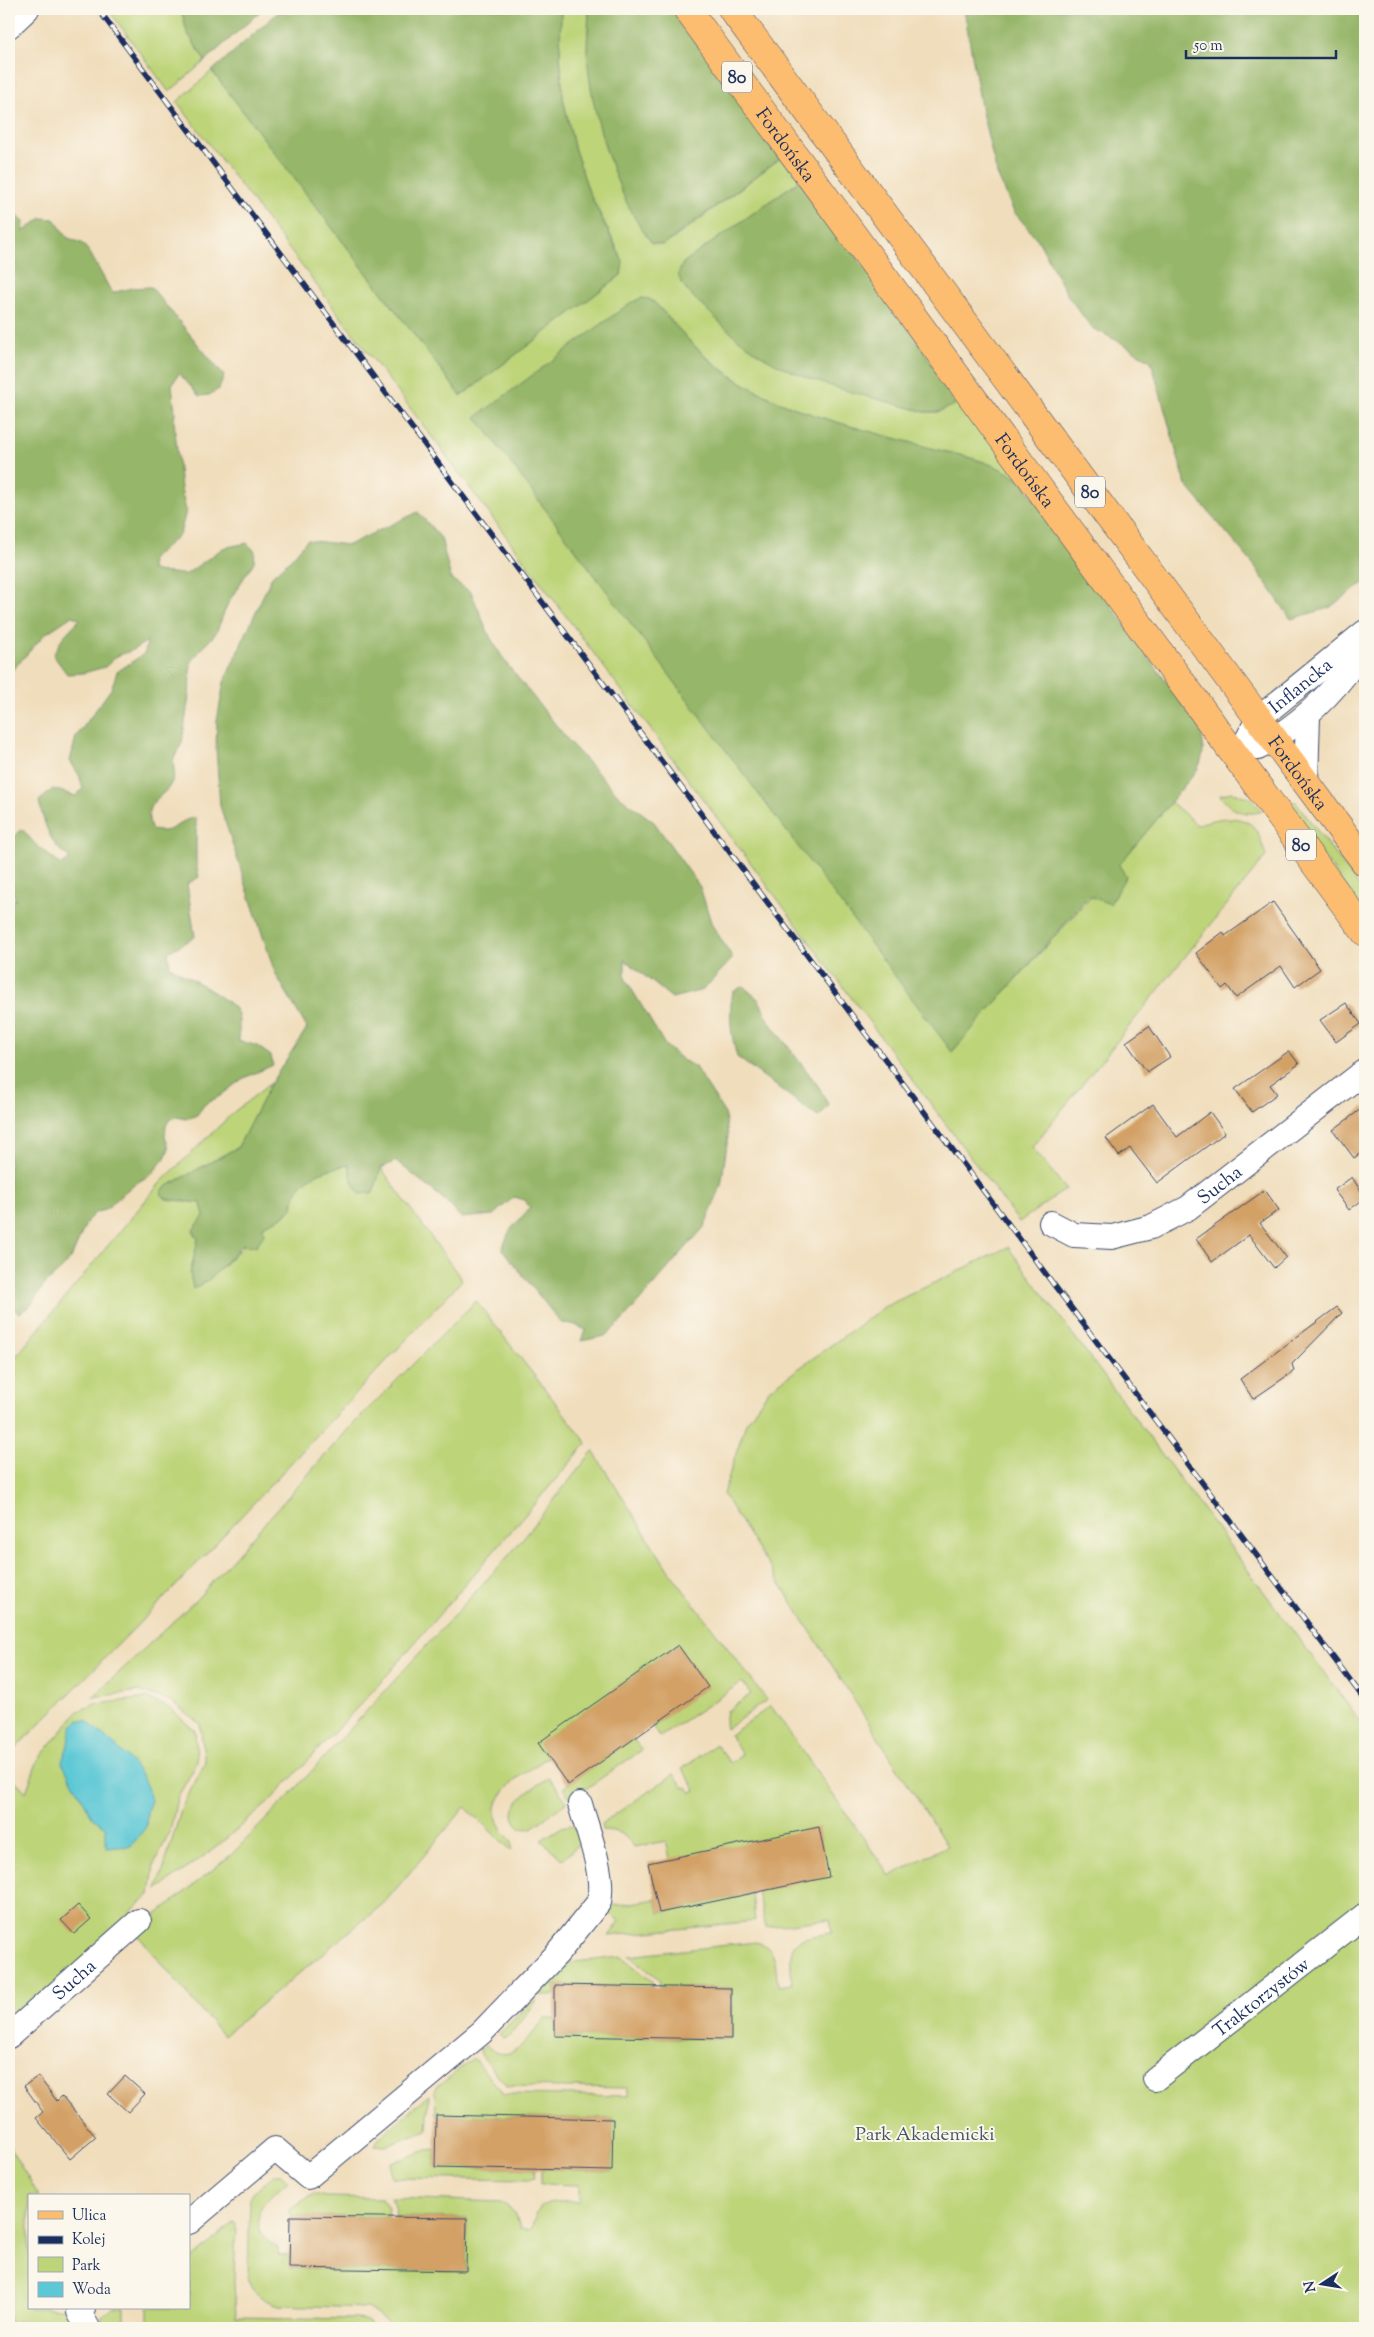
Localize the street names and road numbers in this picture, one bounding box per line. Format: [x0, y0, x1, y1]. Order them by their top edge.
road number: 80 [722, 62, 752, 92]
street label: Fordońska [748, 103, 821, 189]
street label: Fordońska [987, 429, 1060, 515]
road number: 80 [1075, 477, 1105, 508]
street label: Inflancka [1264, 653, 1339, 721]
street label: Fordońska [1260, 731, 1333, 817]
road number: 80 [1286, 830, 1316, 860]
street label: Sucha [1192, 1160, 1249, 1212]
street label: Traktorzystów [1208, 1952, 1316, 2045]
street label: Sucha [47, 1954, 103, 2008]

